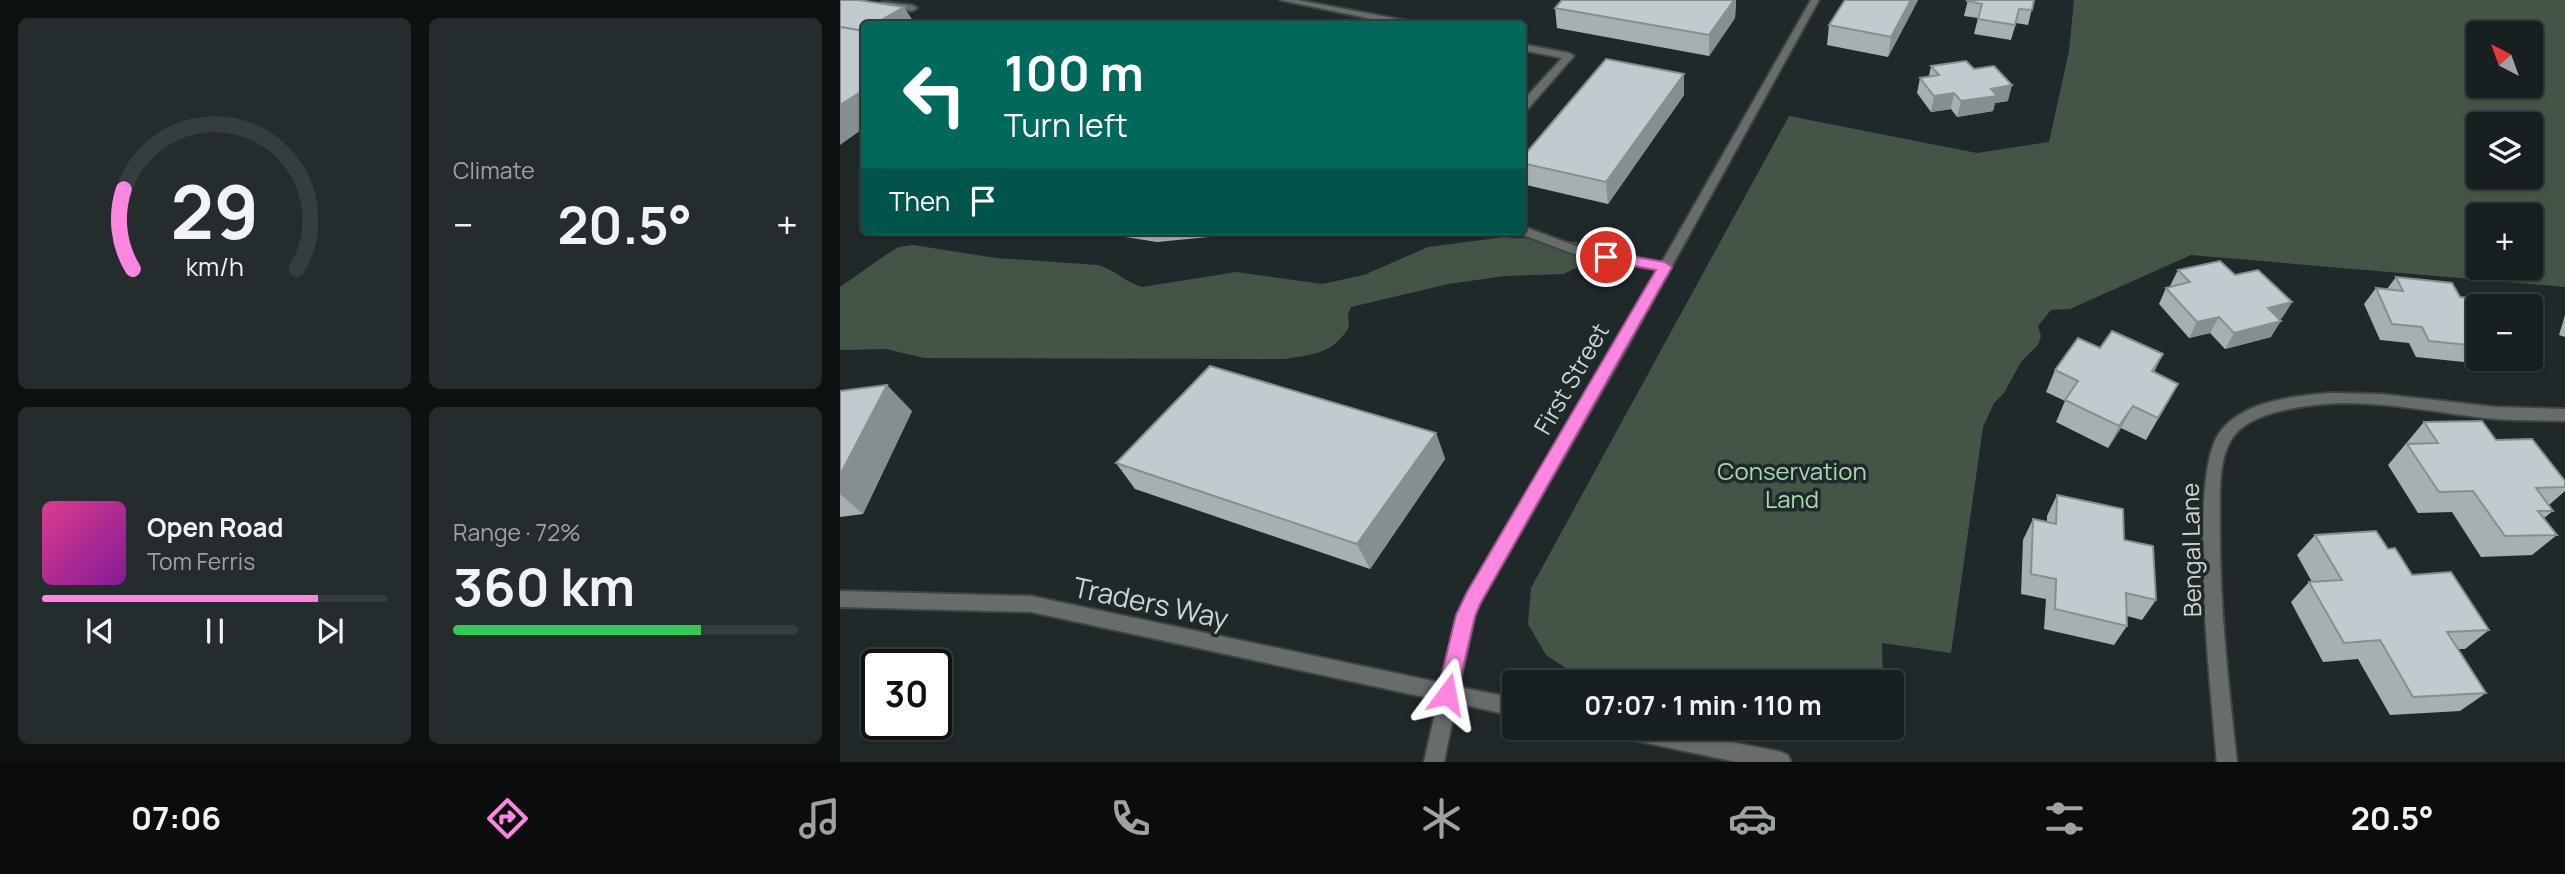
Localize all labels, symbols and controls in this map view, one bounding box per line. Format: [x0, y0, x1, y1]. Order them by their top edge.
north arrow [2466, 21, 2543, 98]
map controls [2466, 21, 2543, 371]
text: 100 m [1004, 39, 1144, 106]
icon: left [889, 49, 980, 140]
text: Turn left [1004, 103, 1128, 147]
button: layers [2466, 112, 2543, 189]
text: Climate [453, 154, 535, 186]
text: 29 [170, 162, 259, 262]
icon: arrive [964, 182, 1002, 220]
text: Then [889, 183, 950, 219]
text: 20.5° [557, 189, 692, 260]
text: − [453, 198, 474, 250]
text: + [776, 198, 798, 250]
button: + [2466, 203, 2543, 280]
pin [1576, 227, 1636, 287]
icon: arrive [1587, 238, 1625, 276]
text: km/h [185, 249, 244, 284]
button: − [2466, 294, 2543, 371]
street label: First Street [1526, 317, 1616, 440]
park label: Conservation Land [1717, 454, 1867, 515]
street label: Bengal Lane [2173, 483, 2208, 617]
text: Open Road [147, 509, 283, 545]
text: Range · 72% [453, 516, 581, 548]
text: Tom Ferris [147, 545, 255, 577]
text: 360 km [453, 551, 635, 622]
street label: Traders Way [1070, 567, 1232, 637]
icon: previous [81, 612, 119, 650]
icon: pause [196, 612, 234, 650]
icon: next [311, 612, 349, 650]
speed limit sign: 30 [861, 649, 952, 740]
position arrow [1410, 657, 1484, 731]
text: 07:07 · 1 min · 110 m [1584, 687, 1822, 723]
icon: directions [483, 794, 532, 843]
icon: music [795, 794, 844, 843]
icon: phone [1106, 794, 1155, 843]
icon: climate [1417, 794, 1466, 843]
icon: car [1728, 794, 1777, 843]
icon: filters [2040, 794, 2089, 843]
text: 07:06 [131, 796, 221, 840]
text: 20.5° [2351, 796, 2434, 840]

